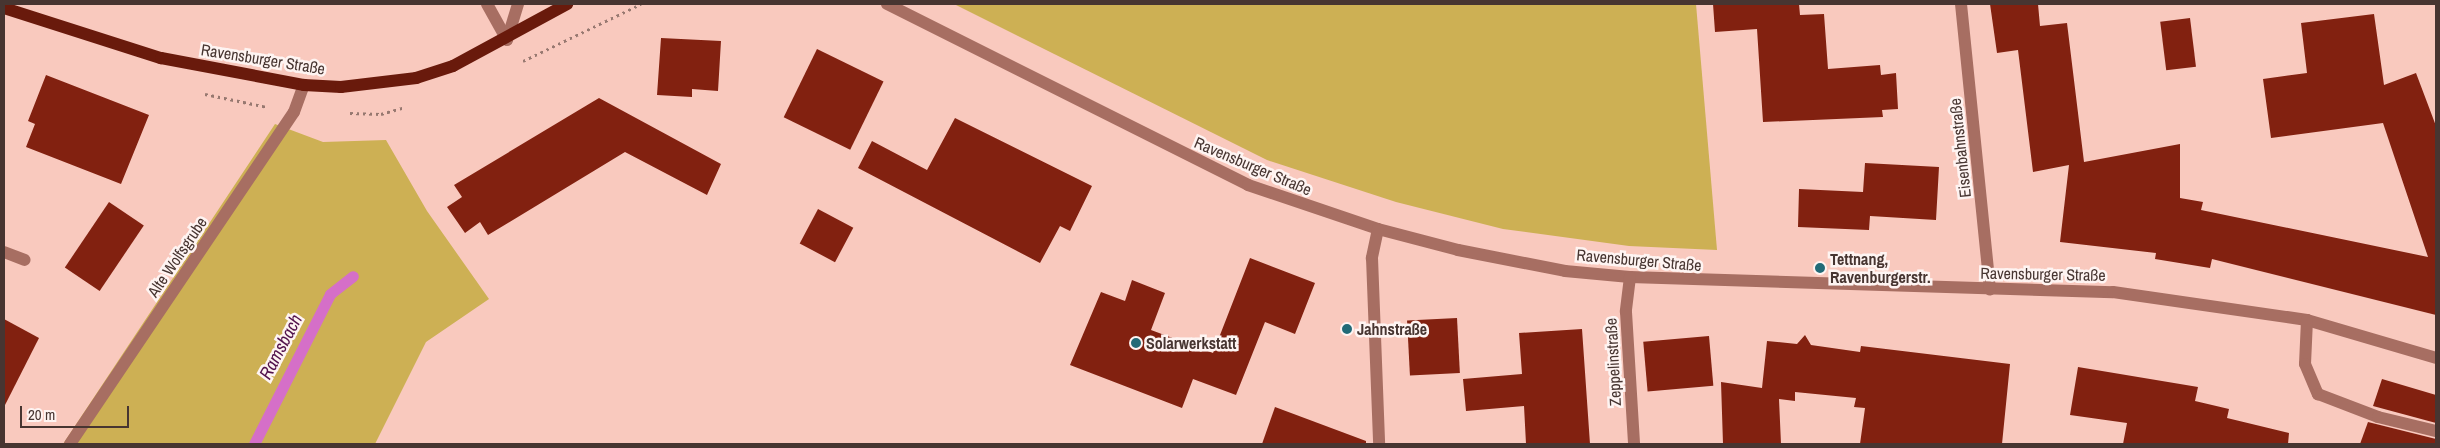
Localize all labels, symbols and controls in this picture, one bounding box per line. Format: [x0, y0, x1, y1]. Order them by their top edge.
street label: Ravensburger Straße [200, 40, 326, 78]
street label: Eisenbahnstraße [1945, 97, 1975, 199]
street label: Ravensburger Straße [1192, 133, 1314, 199]
street label: Alte Wolfsgrube [143, 213, 211, 301]
street label: Ravensburger Straße [1576, 245, 1702, 275]
place label: Tettnang, Ravenburgerstr. [1830, 249, 1931, 287]
marker: Tettnang, Ravenburgerstr. [1814, 262, 1826, 274]
street label: Ravensburger Straße [1980, 263, 2106, 285]
water label: Ramsbach [255, 311, 307, 383]
street label: Zeppelinstraße [1601, 317, 1625, 407]
place label: Jahnstraße [1357, 319, 1427, 339]
marker: Jahnstraße [1341, 323, 1353, 335]
place label: Solarwerkstatt [1146, 333, 1236, 353]
marker: Solarwerkstatt [1130, 337, 1142, 349]
scale bar [22, 396, 131, 428]
text: 20 m [28, 404, 55, 425]

